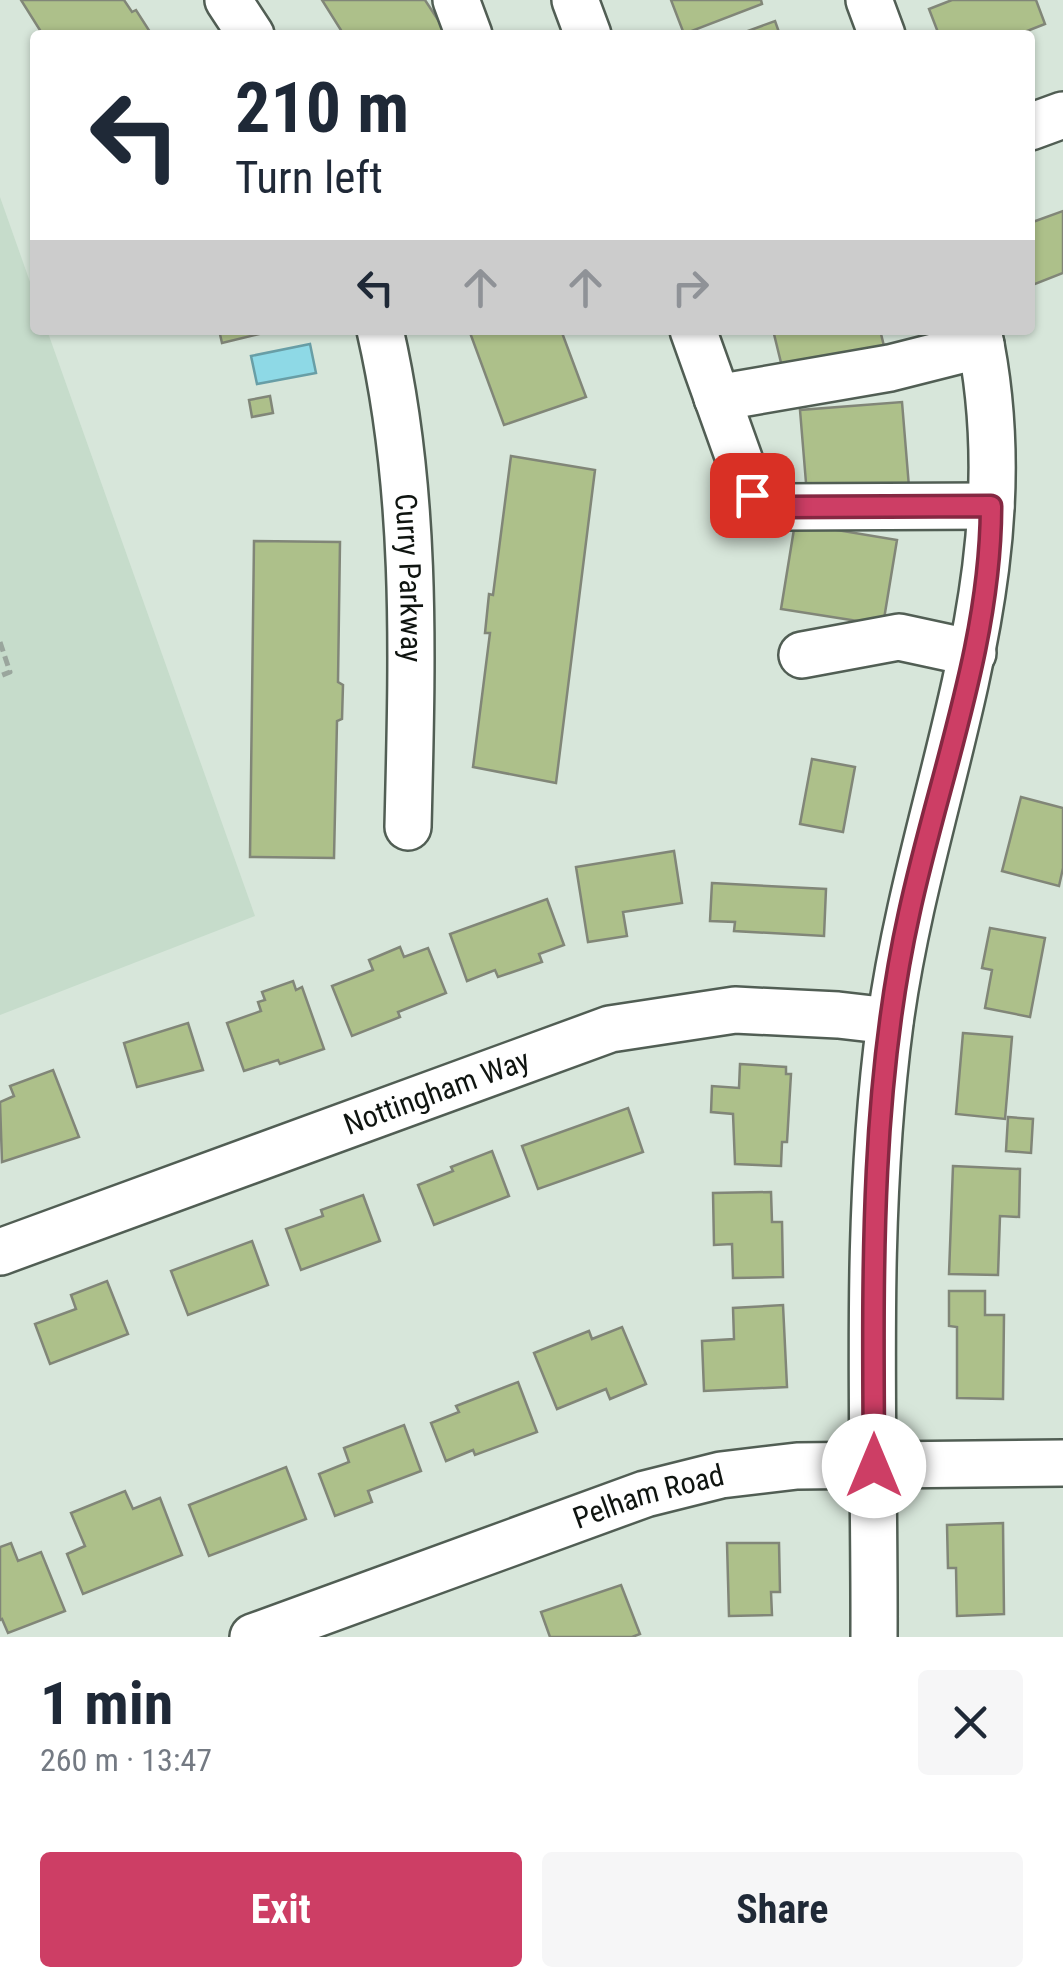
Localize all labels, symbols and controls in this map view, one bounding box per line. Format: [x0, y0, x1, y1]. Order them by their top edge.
text: 210 m [235, 67, 409, 149]
icon: left [70, 70, 200, 200]
text: Turn left [235, 151, 383, 204]
icon: left [348, 260, 403, 315]
icon: ahead [453, 260, 508, 315]
icon: ahead [558, 260, 613, 315]
icon: right [663, 260, 718, 315]
pin [710, 453, 795, 538]
icon: arrive [725, 468, 780, 523]
street label: Curry Parkway [388, 492, 429, 662]
street label: Nottingham Way [339, 1042, 534, 1142]
position arrow [822, 1414, 926, 1518]
street label: Pelham Road [568, 1457, 727, 1536]
text: 1 min [40, 1668, 173, 1739]
button: close [918, 1670, 1023, 1775]
text: 260 m · 13:47 [40, 1741, 212, 1779]
button: Exit [40, 1852, 522, 1967]
button: Share [542, 1852, 1023, 1967]

